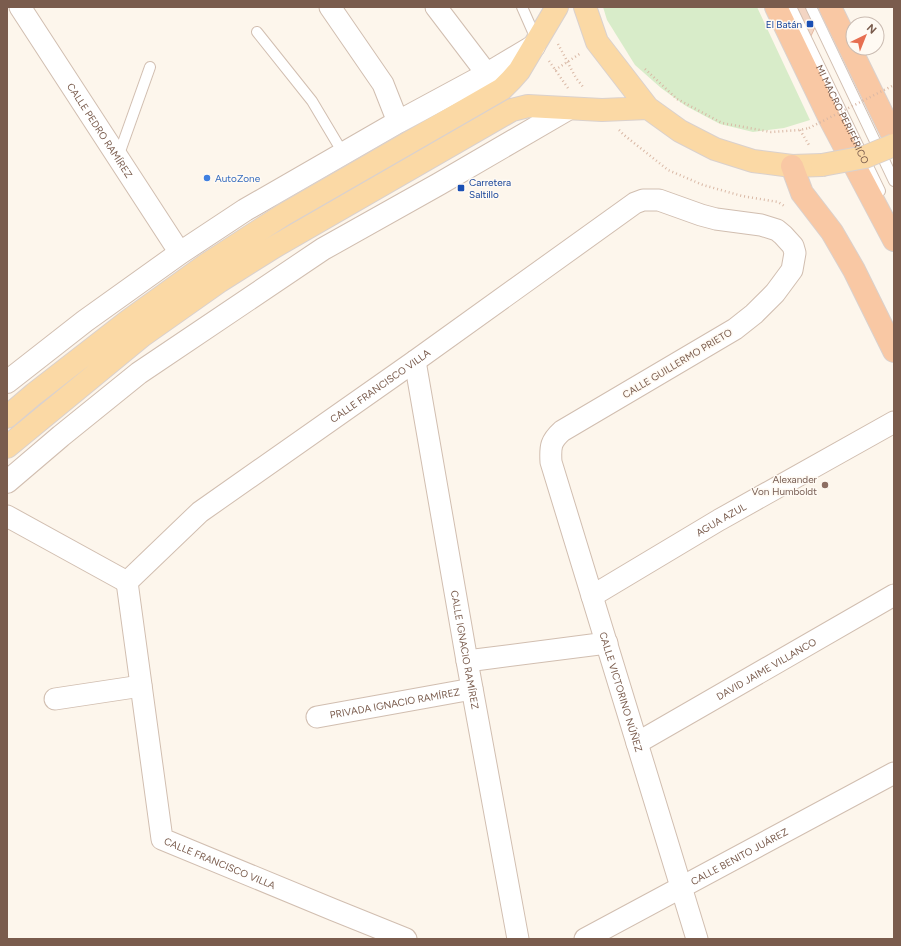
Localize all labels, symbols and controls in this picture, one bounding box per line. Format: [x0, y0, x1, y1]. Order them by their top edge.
north arrow [845, 16, 885, 56]
place label: El Batán [766, 18, 802, 31]
marker: El Batán [805, 19, 815, 29]
text: N [864, 21, 879, 37]
street label: MI MACRO PERIFÉRICO [813, 63, 872, 166]
street label: CALLE PEDRO RAMÍREZ [64, 81, 135, 180]
place label: AutoZone [215, 172, 261, 185]
marker: AutoZone [202, 173, 212, 183]
place label: Carretera Saltillo [469, 176, 511, 201]
marker: Carretera Saltillo [456, 183, 466, 193]
street label: CALLE GUILLERMO PRIETO [620, 325, 735, 401]
street label: CALLE FRANCISCO VILLA [328, 346, 433, 426]
place label: Alexander Von Humboldt [752, 473, 818, 498]
marker: Alexander Von Humboldt [820, 480, 830, 490]
street label: AGUA AZUL [694, 500, 749, 539]
street label: CALLE IGNACIO RAMÍREZ [448, 589, 482, 710]
street label: CALLE VICTORINO NÚÑEZ [596, 630, 645, 754]
street label: DAVID JAIME VILLANCO [714, 635, 819, 703]
street label: PRIVADA IGNACIO RAMÍREZ [329, 685, 461, 722]
street label: CALLE BENITO JUÁREZ [688, 825, 790, 888]
street label: CALLE FRANCISCO VILLA [162, 835, 278, 892]

